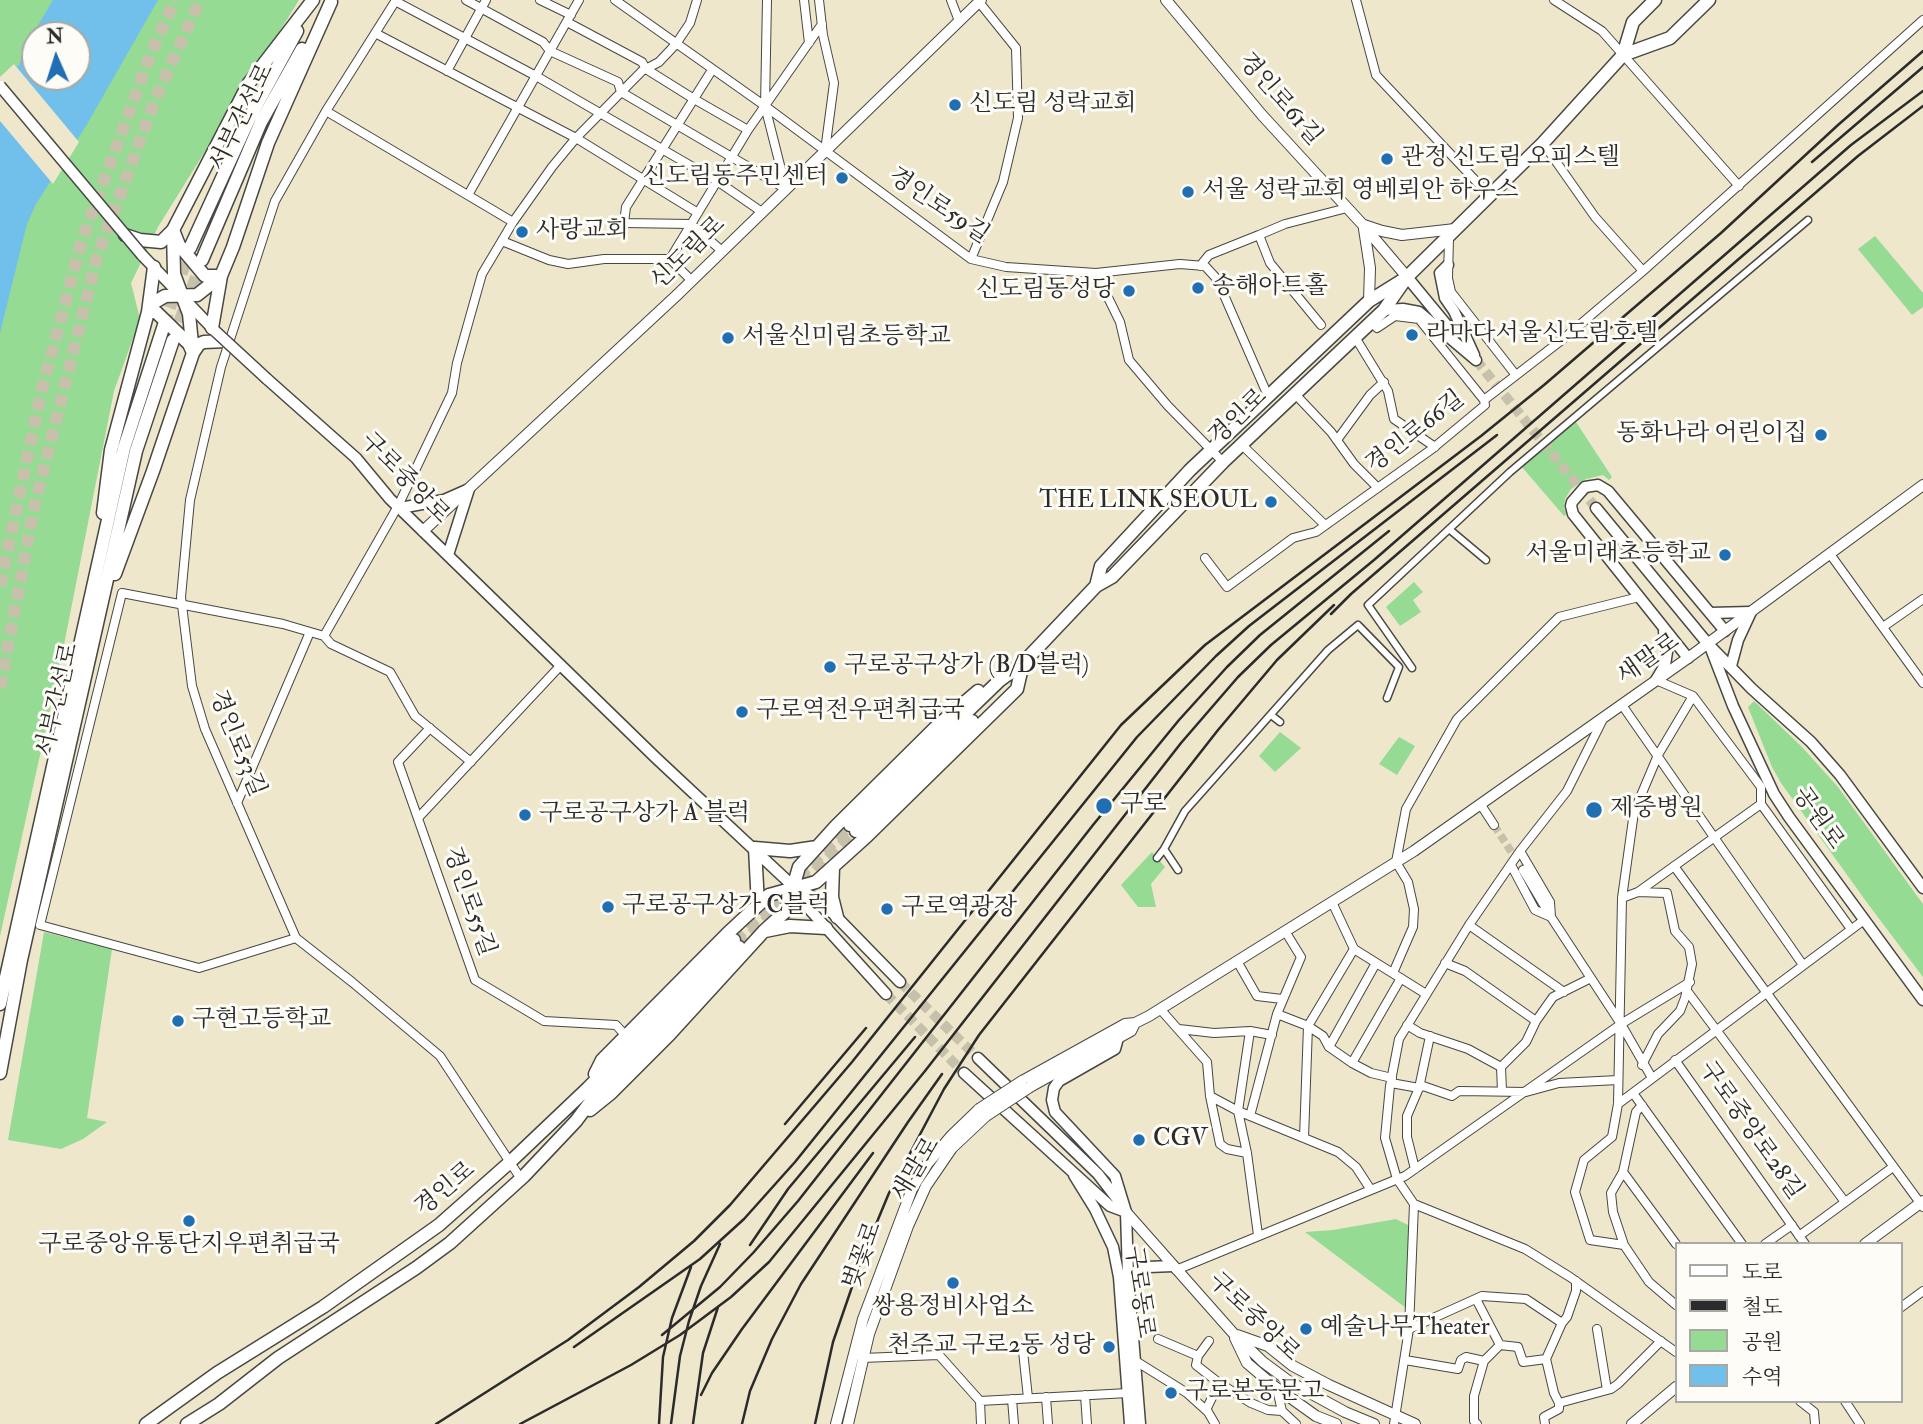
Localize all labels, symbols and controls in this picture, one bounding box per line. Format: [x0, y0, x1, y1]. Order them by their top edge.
north arrow [21, 21, 91, 91]
text: N [46, 25, 64, 49]
street label: 경인로61길 [1231, 48, 1327, 152]
street label: 서부간선로 [205, 60, 281, 176]
place label: 신도림 성락교회 [969, 91, 1136, 119]
marker: 신도림 성락교회 [947, 97, 963, 113]
place label: 관정 신도림 오피스텔 [1401, 145, 1620, 173]
marker: 관정 신도림 오피스텔 [1379, 151, 1395, 167]
street label: 경인로59길 [882, 163, 994, 251]
place label: 신도림동주민센터 [643, 164, 828, 192]
marker: 신도림동주민센터 [834, 170, 850, 186]
place label: 서울 성락교회 영베뢰안 하우스 [1202, 178, 1519, 206]
marker: 서울 성락교회 영베뢰안 하우스 [1180, 184, 1196, 200]
street label: 신도림로 [646, 211, 732, 297]
place label: 사랑교회 [536, 218, 629, 246]
marker: 사랑교회 [514, 224, 530, 240]
place label: 송해아트홀 [1212, 274, 1328, 302]
place label: 신도림동성당 [976, 277, 1115, 305]
marker: 송해아트홀 [1190, 280, 1206, 296]
marker: 신도림동성당 [1121, 283, 1137, 299]
place label: 라마다서울신도림호텔 [1426, 321, 1658, 349]
place label: 서울신미림초등학교 [742, 324, 951, 352]
marker: 라마다서울신도림호텔 [1404, 327, 1420, 343]
marker: 서울신미림초등학교 [720, 330, 736, 346]
street label: 경인로 [1204, 383, 1274, 453]
street label: 경인로66길 [1361, 386, 1471, 480]
place label: 동화나라 어린이집 [1616, 421, 1807, 449]
street label: 구로중앙로 [353, 427, 455, 531]
marker: 동화나라 어린이집 [1813, 427, 1829, 443]
place label: THE LINK SEOUL [1039, 488, 1257, 516]
marker: THE LINK SEOUL [1263, 494, 1279, 510]
place label: 서울미래초등학교 [1526, 541, 1711, 569]
marker: 서울미래초등학교 [1717, 547, 1733, 563]
street label: 새말로 [1612, 628, 1686, 692]
street label: 서부간선로 [32, 640, 86, 760]
place label: 구로공구상가 (B/D블럭) [844, 653, 1089, 681]
marker: 구로공구상가 (B/D블럭) [822, 659, 838, 675]
street label: 경인로53길 [202, 686, 270, 802]
place label: 구로역전우편취급국 [756, 698, 965, 726]
marker: 구로역전우편취급국 [734, 704, 750, 720]
street label: 공원로 [1785, 782, 1849, 856]
place label: 구로 [1120, 792, 1166, 820]
marker: 구로 [1094, 796, 1114, 816]
place label: 제중병원 [1610, 796, 1703, 824]
marker: 제중병원 [1584, 800, 1604, 820]
place label: 구로공구상가 A 블럭 [539, 801, 750, 829]
marker: 구로공구상가 A 블럭 [517, 807, 533, 823]
street label: 경인로55길 [436, 843, 500, 961]
place label: 구로공구상가 C블럭 [622, 893, 830, 921]
place label: 구로역광장 [901, 895, 1017, 923]
marker: 구로공구상가 C블럭 [600, 899, 616, 915]
marker: 구로역광장 [879, 901, 895, 917]
place label: 구현고등학교 [192, 1007, 331, 1035]
marker: 구현고등학교 [170, 1013, 186, 1029]
street label: 구로중앙로28길 [1692, 1056, 1808, 1206]
place label: CGV [1153, 1126, 1208, 1154]
marker: CGV [1131, 1132, 1147, 1148]
street label: 새말로 [887, 1133, 947, 1207]
street label: 경인로 [410, 1157, 482, 1223]
marker: 구로중앙유통단지우편취급국 [181, 1213, 197, 1229]
street label: 벚꽃로 [839, 1218, 889, 1294]
place label: 구로중앙유통단지우편취급국 [38, 1232, 340, 1260]
legend [1674, 1242, 1902, 1403]
street label: 구로동로 [1117, 1244, 1159, 1340]
text: 도로 [1742, 1259, 1783, 1286]
street label: 구로중앙로 [1201, 1267, 1305, 1369]
marker: 쌍용정비사업소 [945, 1275, 961, 1291]
place label: 쌍용정비사업소 [872, 1294, 1034, 1322]
text: 철도 [1742, 1294, 1783, 1321]
place label: 예술나무Theater [1320, 1315, 1490, 1343]
marker: 예술나무Theater [1298, 1321, 1314, 1337]
text: 공원 [1742, 1329, 1783, 1356]
place label: 천주교 구로2동 성당 [887, 1333, 1095, 1361]
marker: 천주교 구로2동 성당 [1101, 1339, 1117, 1355]
text: 수역 [1742, 1364, 1783, 1391]
place label: 구로본동문고 [1185, 1379, 1324, 1407]
marker: 구로본동문고 [1163, 1385, 1179, 1401]

